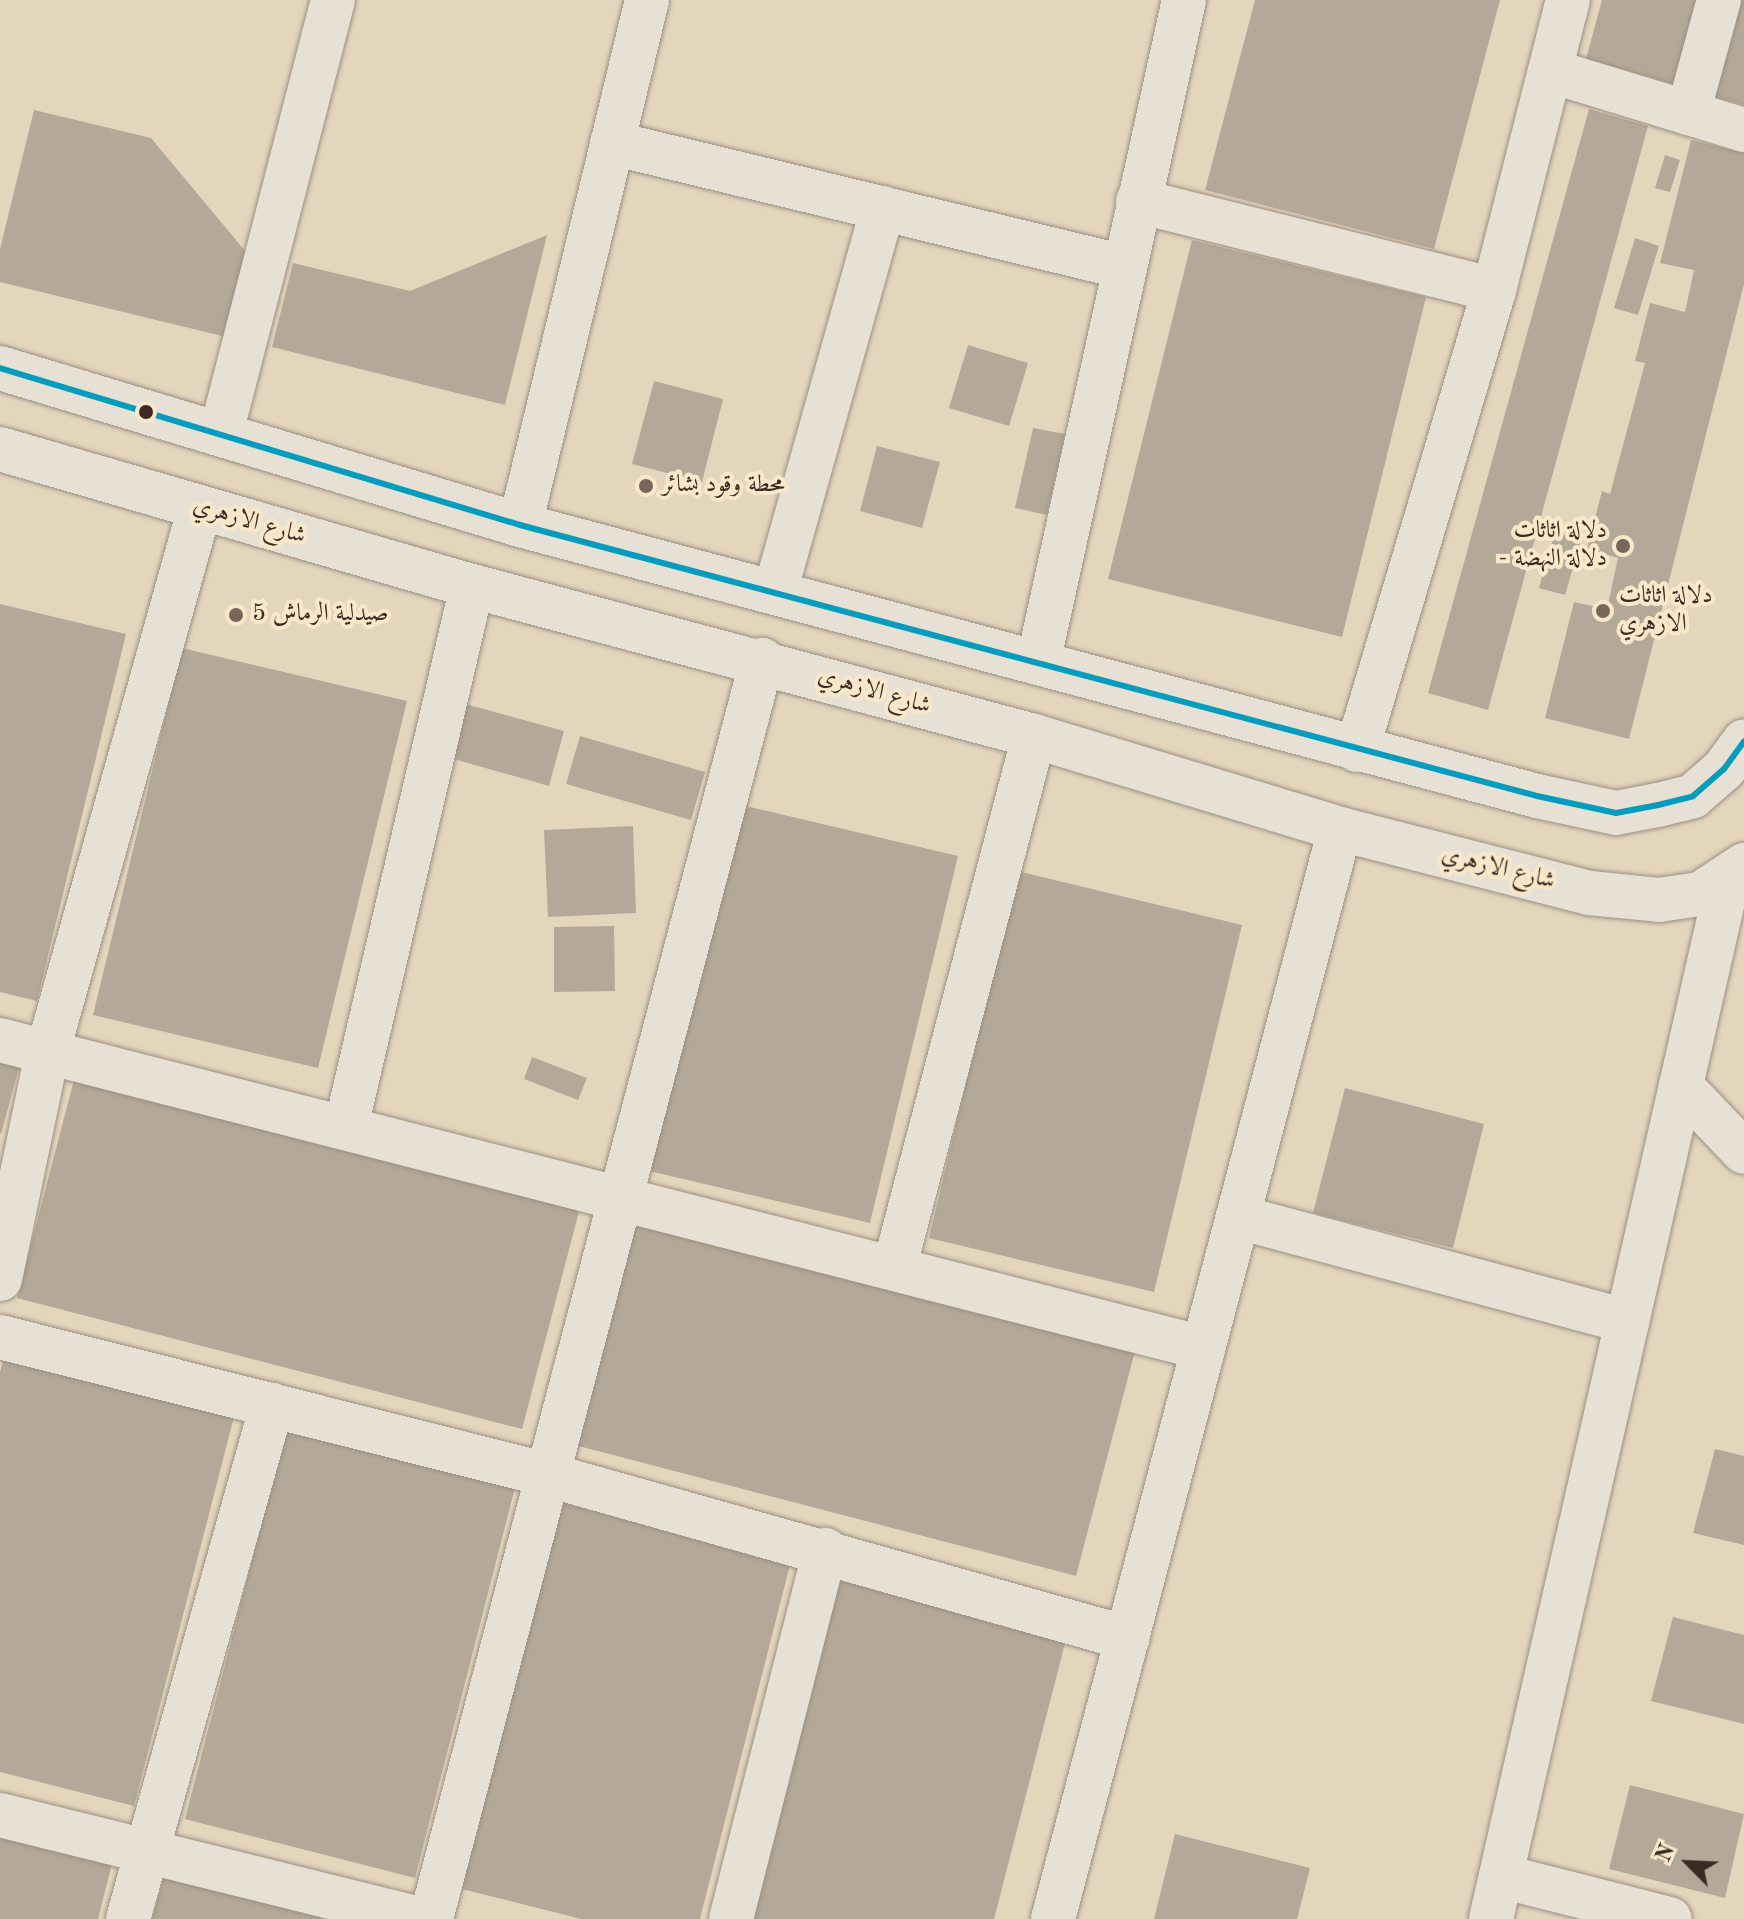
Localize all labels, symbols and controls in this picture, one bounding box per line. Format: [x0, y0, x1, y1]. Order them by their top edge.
unlabelled marker [138, 404, 154, 420]
place label: محطة وقود بشائر [662, 472, 785, 500]
marker: محطة وقود بشائر [637, 477, 655, 495]
street label: شارع الازهري [189, 492, 309, 552]
place label: دلالة اثاثات - دلالة النهضة [1499, 518, 1607, 574]
marker: دلالة اثاثات - دلالة النهضة [1614, 537, 1632, 555]
place label: دلالة اثاثات الازهري [1619, 583, 1713, 639]
place label: صيدلية الرماش 5 [252, 601, 388, 629]
marker: دلالة اثاثات الازهري [1594, 602, 1612, 620]
marker: صيدلية الرماش 5 [227, 606, 245, 624]
street label: شارع الازهري [814, 662, 934, 722]
street label: شارع الازهري [1438, 841, 1558, 897]
north arrow [1648, 1823, 1728, 1903]
text: N [1653, 1841, 1680, 1865]

